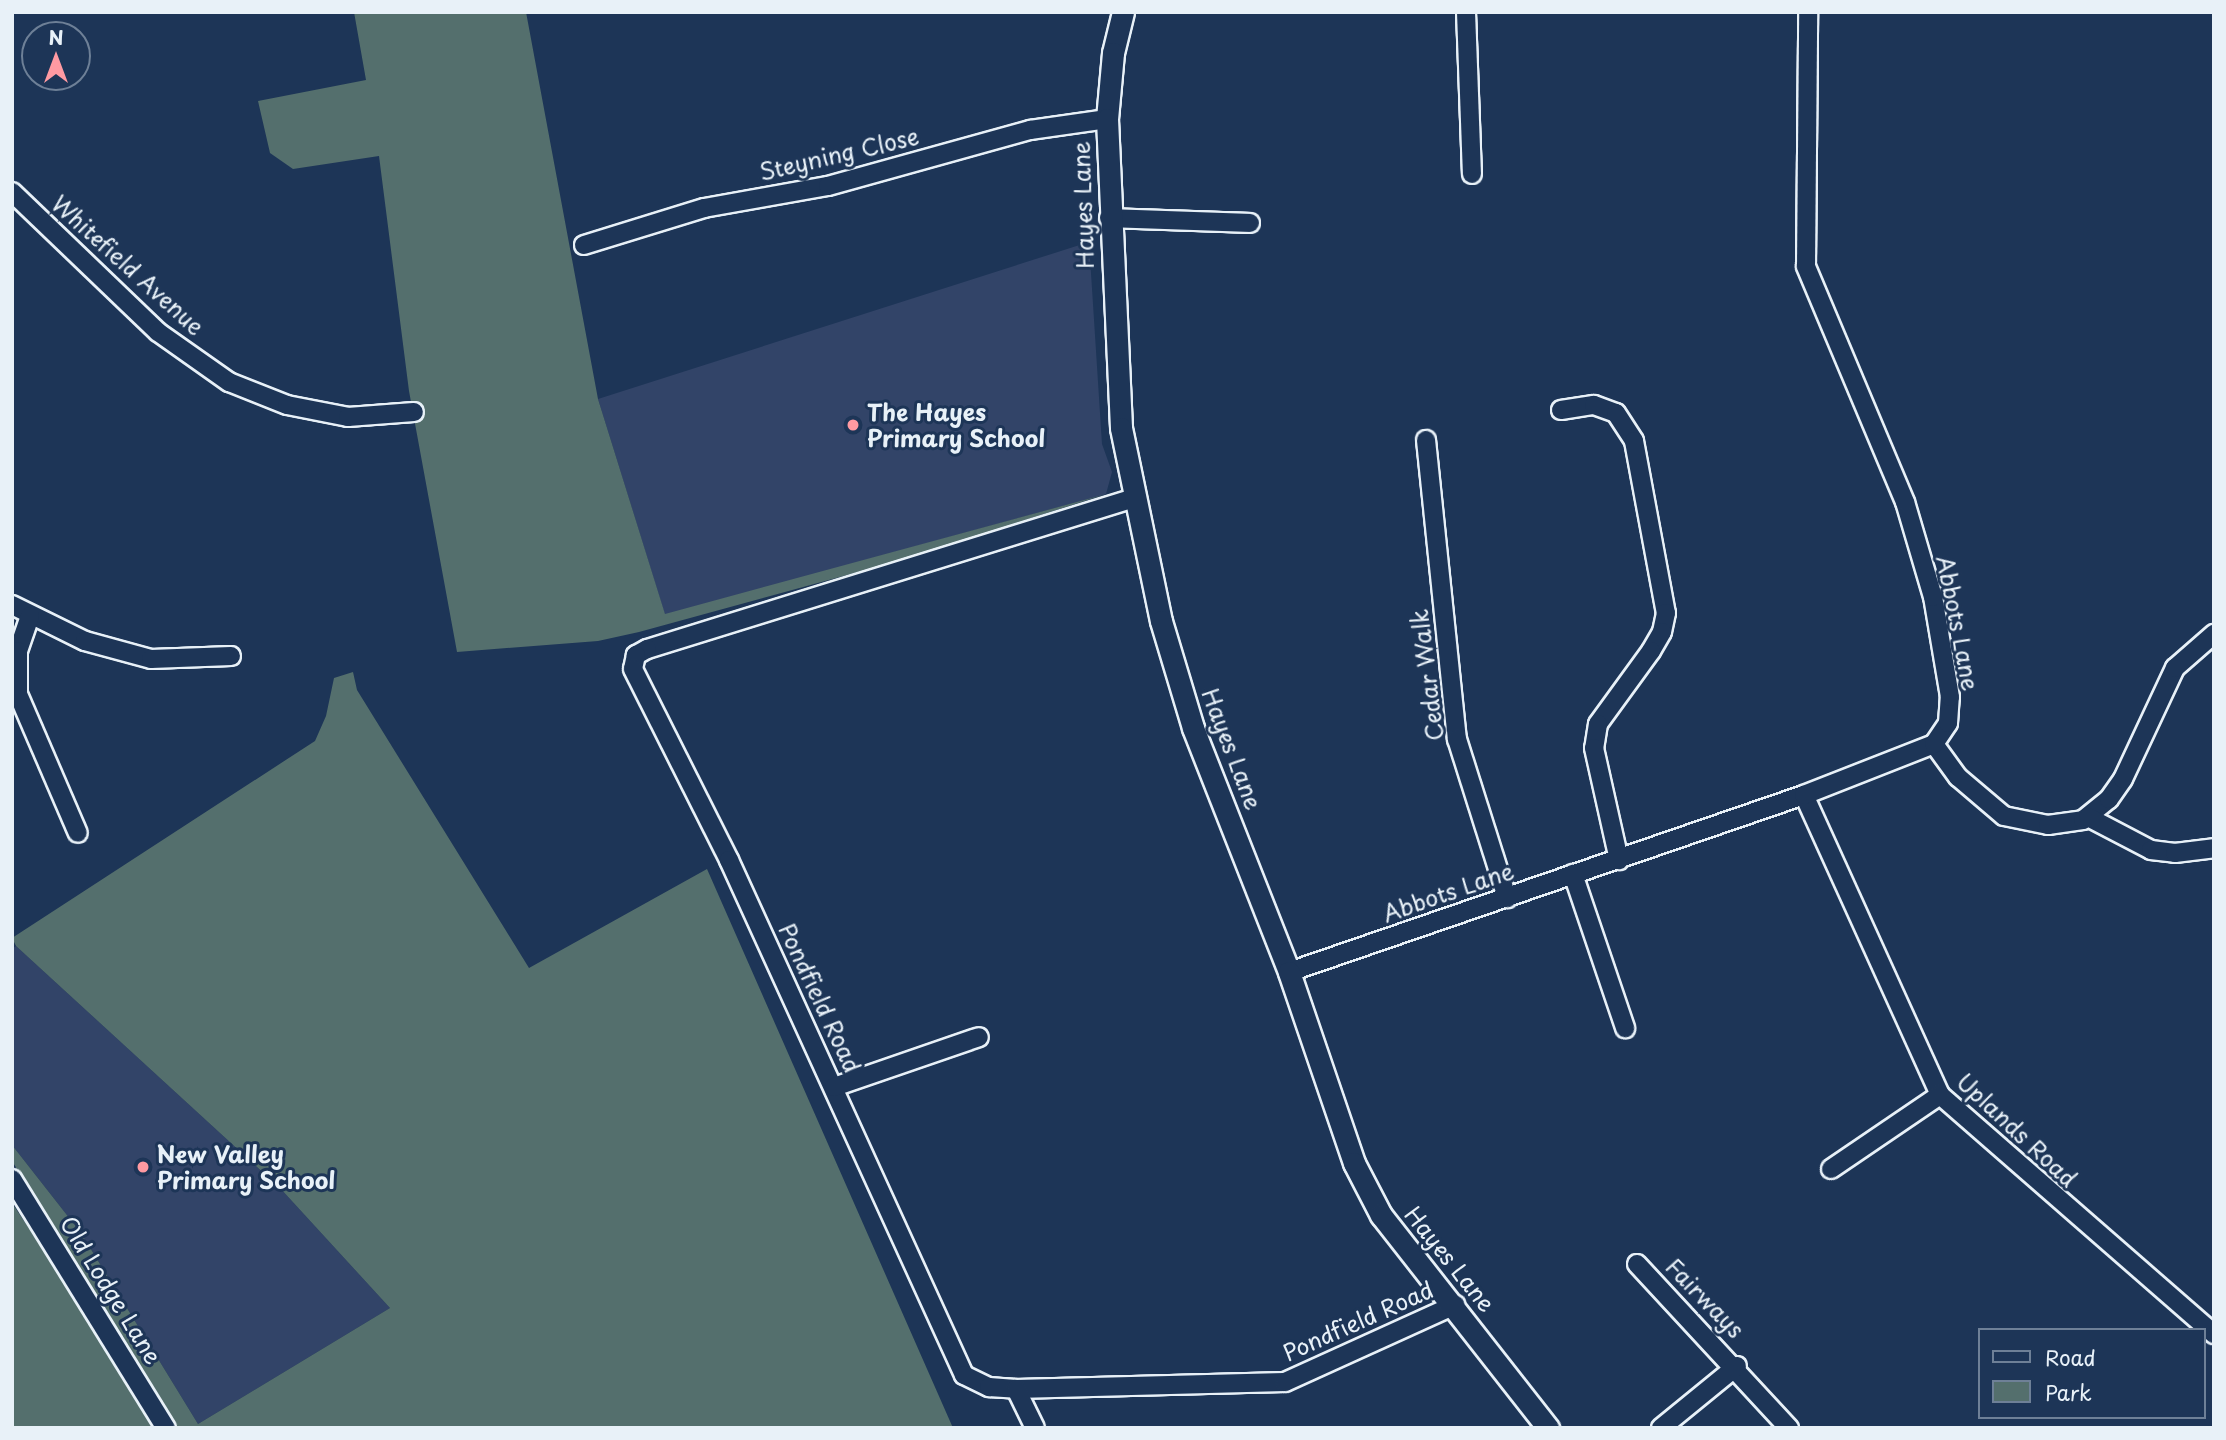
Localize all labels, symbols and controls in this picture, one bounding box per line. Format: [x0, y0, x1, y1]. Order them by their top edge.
north arrow [21, 21, 91, 91]
text: N [48, 23, 64, 51]
street label: Steyning Close [756, 122, 922, 186]
street label: Hayes Lane [1067, 140, 1099, 270]
street label: Whitefield Avenue [46, 189, 210, 341]
place label: The Hayes Primary School [867, 398, 1046, 452]
marker: The Hayes Primary School [845, 417, 861, 433]
street label: Abbots Lane [1931, 553, 1985, 693]
street label: Cedar Walk [1405, 608, 1449, 742]
street label: Hayes Lane [1196, 684, 1268, 814]
street label: Abbots Lane [1378, 857, 1518, 927]
street label: Pondfield Road [773, 918, 867, 1078]
street label: Uplands Road [1952, 1068, 2082, 1192]
place label: New Valley Primary School [157, 1140, 336, 1194]
marker: New Valley Primary School [135, 1159, 151, 1175]
street label: Hayes Lane [1399, 1200, 1501, 1318]
street label: Old Lodge Lane [54, 1211, 168, 1369]
street label: Fairways [1660, 1252, 1750, 1344]
street label: Pondfield Road [1278, 1275, 1438, 1367]
legend [1978, 1328, 2205, 1419]
text: Road [2045, 1341, 2096, 1373]
text: Park [2045, 1376, 2092, 1408]

